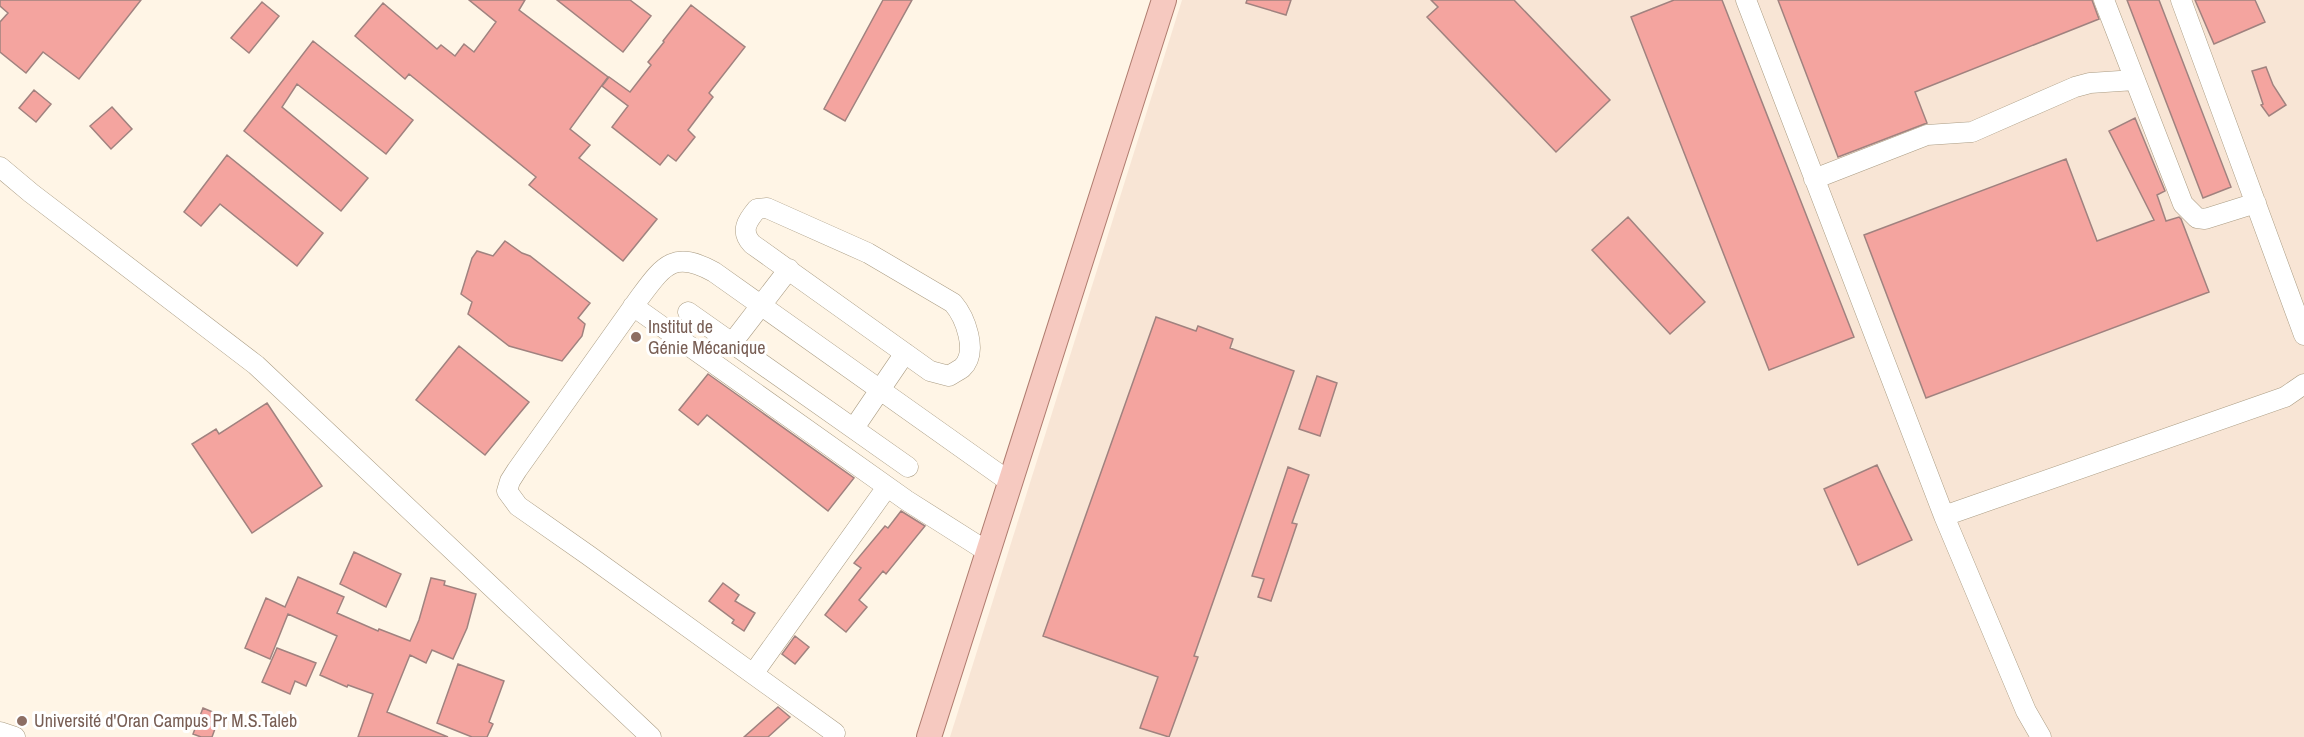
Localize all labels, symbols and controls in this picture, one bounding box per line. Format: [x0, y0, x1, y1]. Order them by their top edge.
place label: Institut de Génie Mécanique [648, 314, 765, 360]
marker: Institut de Génie Mécanique [629, 330, 643, 344]
place label: Université d'Oran Campus Pr M.S.Taleb [34, 708, 297, 733]
marker: Université d'Oran Campus Pr M.S.Taleb [15, 714, 29, 728]

